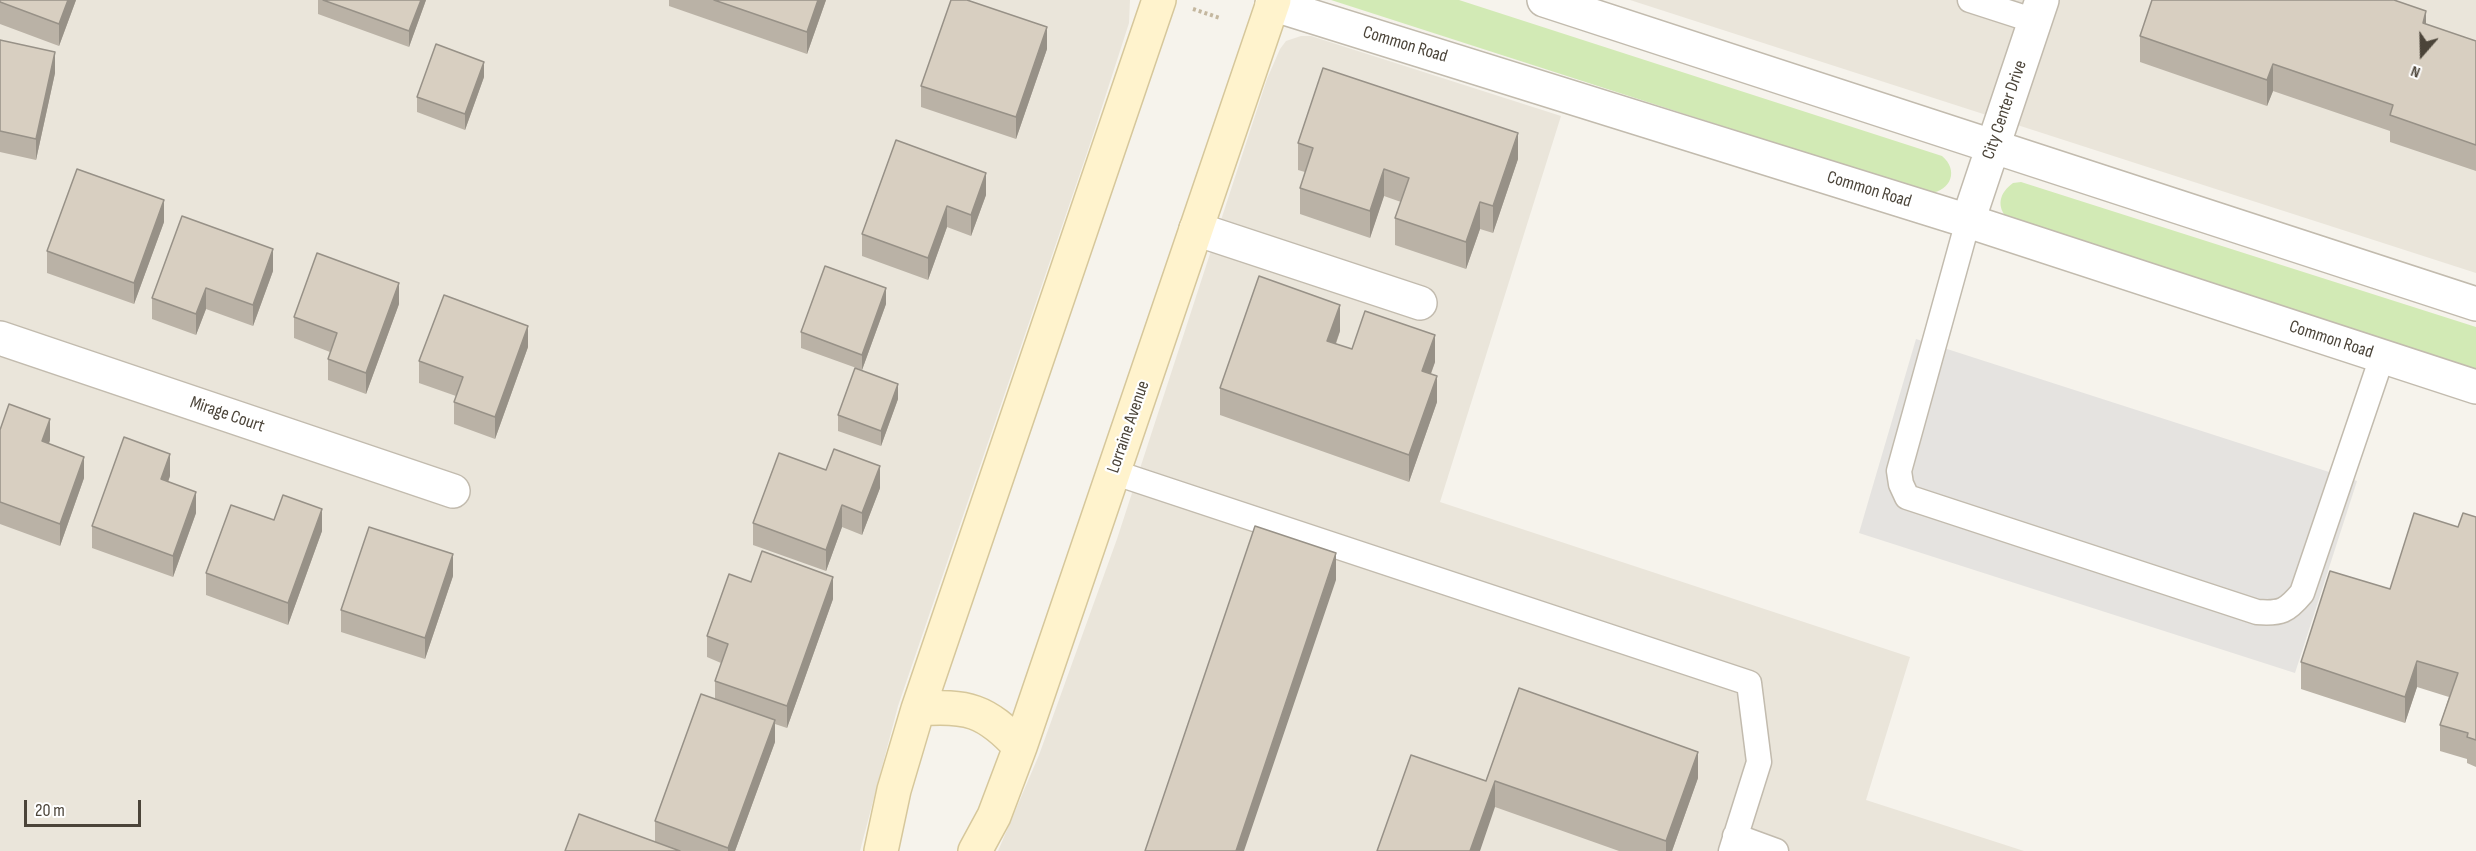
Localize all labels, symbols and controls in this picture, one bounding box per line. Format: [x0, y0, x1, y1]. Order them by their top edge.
street label: Common Road [1360, 22, 1450, 68]
north arrow [2392, 24, 2452, 84]
street label: City Center Drive [1978, 58, 2032, 162]
text: N [2408, 61, 2423, 82]
street label: Common Road [1824, 167, 1914, 213]
street label: Common Road [2286, 316, 2376, 364]
street label: Lorraine Avenue [1103, 378, 1155, 476]
street label: Mirage Court [187, 392, 267, 438]
scale bar [27, 788, 144, 826]
text: 20 m [35, 800, 65, 821]

